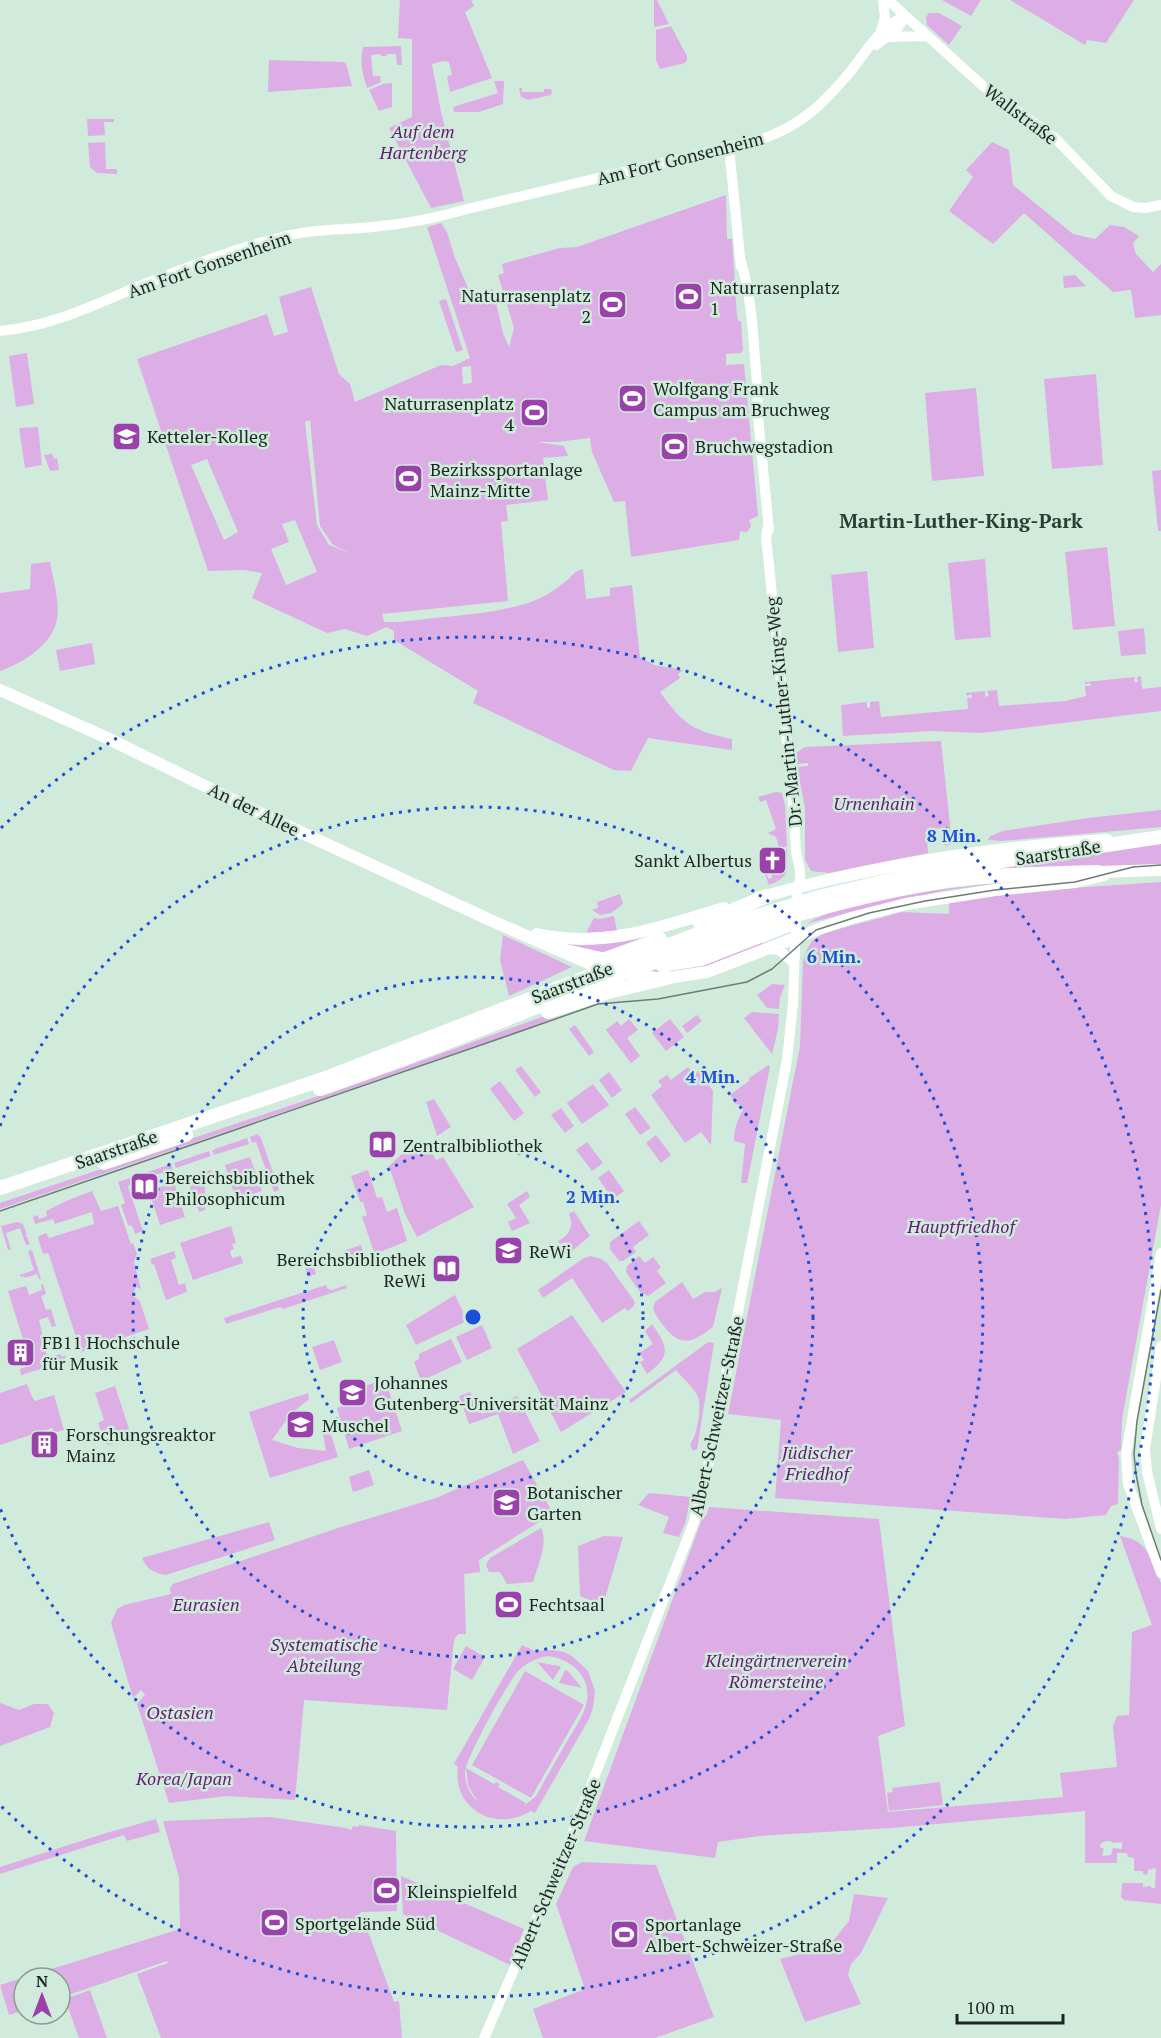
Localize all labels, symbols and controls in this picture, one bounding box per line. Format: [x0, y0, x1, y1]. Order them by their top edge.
street label: Wallstraße [979, 78, 1063, 150]
park label: Auf dem Hartenberg [378, 119, 468, 164]
street label: Am Fort Gonsenheim [594, 126, 766, 190]
street label: Am Fort Gonsenheim [124, 225, 294, 303]
place label: Naturrasenplatz 1 [710, 275, 840, 320]
sports icon: Naturrasenplatz 1 [673, 281, 705, 313]
place label: Naturrasenplatz 2 [461, 283, 591, 328]
sports icon: Naturrasenplatz 2 [596, 289, 628, 321]
place label: Wolfgang Frank Campus am Bruchweg [653, 376, 830, 421]
sports icon: Wolfgang Frank Campus am Bruchweg [616, 382, 648, 414]
place label: Naturrasenplatz 4 [384, 391, 514, 436]
sports icon: Naturrasenplatz 4 [519, 397, 551, 429]
school or university icon: Ketteler-Kolleg [110, 420, 142, 452]
place label: Ketteler-Kolleg [147, 424, 268, 448]
sports icon: Bruchwegstadion [658, 430, 690, 462]
place label: Bruchwegstadion [695, 434, 834, 458]
place label: Bezirkssportanlage Mainz-Mitte [430, 457, 582, 502]
sports icon: Bezirkssportanlage Mainz-Mitte [393, 463, 425, 495]
district label: Martin-Luther-King-Park [839, 507, 1083, 534]
street label: Dr.-Martin-Luther-King-Weg [759, 595, 807, 828]
street label: An der Allee [204, 777, 304, 841]
park label: Urnenhain [833, 791, 915, 815]
text: 8 Min. [927, 823, 981, 847]
street label: Saarstraße [1014, 833, 1102, 871]
church icon: Sankt Albertus [757, 844, 789, 876]
place label: Sankt Albertus [634, 848, 752, 872]
text: 6 Min. [807, 944, 861, 968]
street label: Saarstraße [528, 955, 616, 1009]
text: 4 Min. [686, 1064, 740, 1088]
street label: Saarstraße [72, 1124, 160, 1174]
library icon: Zentralbibliothek [366, 1129, 398, 1161]
place label: Zentralbibliothek [403, 1133, 543, 1157]
place label: Bereichsbibliothek Philosophicum [165, 1165, 315, 1210]
library icon: Bereichsbibliothek Philosophicum [128, 1171, 160, 1203]
text: 2 Min. [566, 1184, 620, 1208]
park label: Hauptfriedhof [906, 1214, 1018, 1238]
school or university icon: ReWi [492, 1235, 524, 1267]
place label: ReWi [529, 1239, 571, 1263]
place label: Bereichsbibliothek ReWi [277, 1247, 427, 1292]
library icon: Bereichsbibliothek ReWi [431, 1253, 463, 1285]
centre of rings [463, 1307, 483, 1327]
street label: Albert-Schweitzer-Straße [683, 1314, 749, 1518]
place label: FB11 Hochschule für Musik [42, 1330, 180, 1375]
building icon: FB11 Hochschule für Musik [5, 1336, 37, 1368]
place label: Johannes Gutenberg-Universität Mainz [374, 1370, 609, 1415]
school or university icon: Johannes Gutenberg-Universität Mainz [337, 1376, 369, 1408]
school or university icon: Muschel [285, 1409, 317, 1441]
place label: Muschel [322, 1413, 389, 1437]
place label: Forschungsreaktor Mainz [66, 1422, 216, 1467]
building icon: Forschungsreaktor Mainz [29, 1428, 61, 1460]
park label: Jüdischer Friedhof [781, 1440, 853, 1485]
place label: Botanischer Garten [527, 1480, 623, 1525]
school or university icon: Botanischer Garten [490, 1486, 522, 1518]
sports icon: Fechtsaal [492, 1588, 524, 1620]
park label: Eurasien [171, 1592, 240, 1616]
place label: Fechtsaal [529, 1592, 605, 1616]
park label: Systematische Abteilung [270, 1632, 378, 1677]
park label: Kleingärtnerverein Römersteine [704, 1648, 847, 1693]
park label: Ostasien [146, 1700, 214, 1724]
park label: Korea/Japan [135, 1766, 232, 1790]
street label: Albert-Schweitzer-Straße [504, 1774, 606, 1972]
sports icon: Kleinspielfeld [370, 1875, 402, 1907]
place label: Kleinspielfeld [407, 1879, 517, 1903]
sports icon: Sportgelände Süd [258, 1907, 290, 1939]
place label: Sportgelände Süd [295, 1911, 436, 1935]
place label: Sportanlage Albert-Schweizer-Straße [645, 1912, 842, 1957]
sports icon: Sportanlage Albert-Schweizer-Straße [608, 1918, 640, 1950]
north arrow [12, 1966, 72, 2026]
text: N [36, 1970, 48, 1992]
scale bar [957, 1987, 1064, 2025]
text: 100 m [966, 1995, 1015, 2019]

